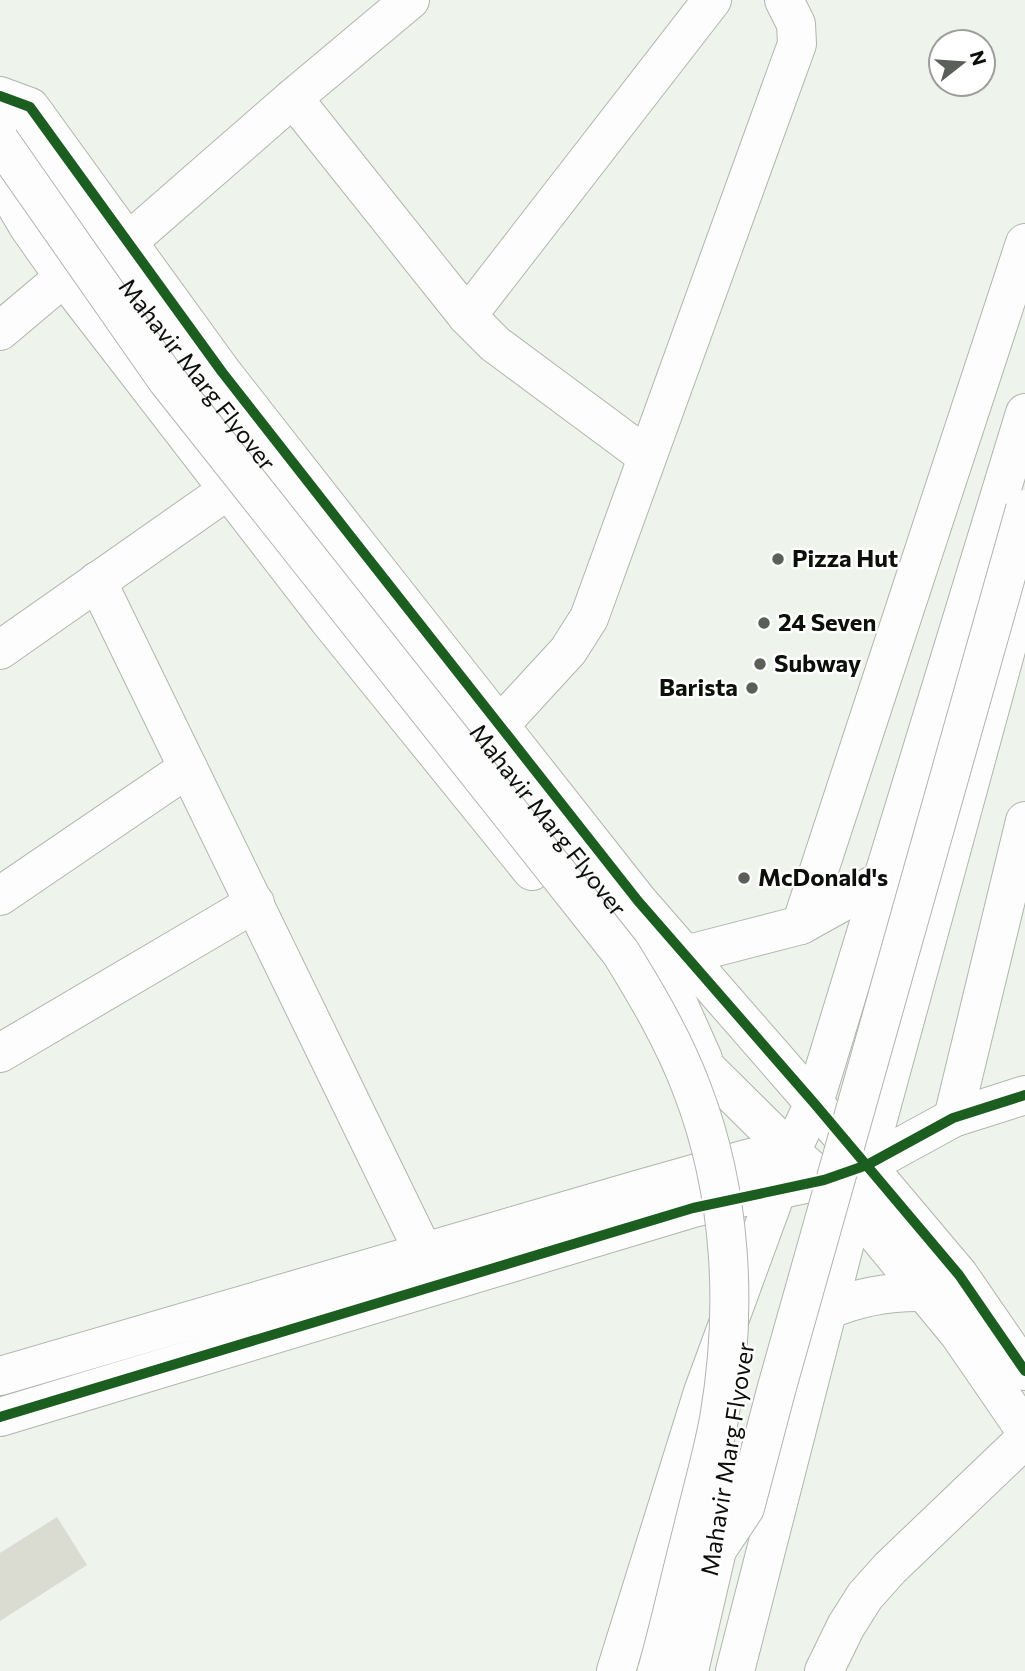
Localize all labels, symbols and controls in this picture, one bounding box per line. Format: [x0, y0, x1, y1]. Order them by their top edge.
north arrow [927, 28, 997, 98]
text: N [966, 48, 992, 68]
street label: Mahavir Marg Flyover [114, 272, 283, 476]
place label: Pizza Hut [792, 543, 898, 572]
marker: Pizza Hut [770, 551, 786, 567]
place label: 24 Seven [778, 607, 876, 636]
marker: 24 Seven [756, 615, 772, 631]
place label: Subway [774, 648, 861, 677]
marker: Subway [752, 656, 768, 672]
place label: Barista [659, 672, 738, 701]
marker: Barista [744, 680, 760, 696]
street label: Mahavir Marg Flyover [464, 718, 634, 922]
place label: McDonald's [758, 862, 888, 891]
marker: McDonald's [736, 870, 752, 886]
street label: Mahavir Marg Flyover [694, 1339, 759, 1578]

